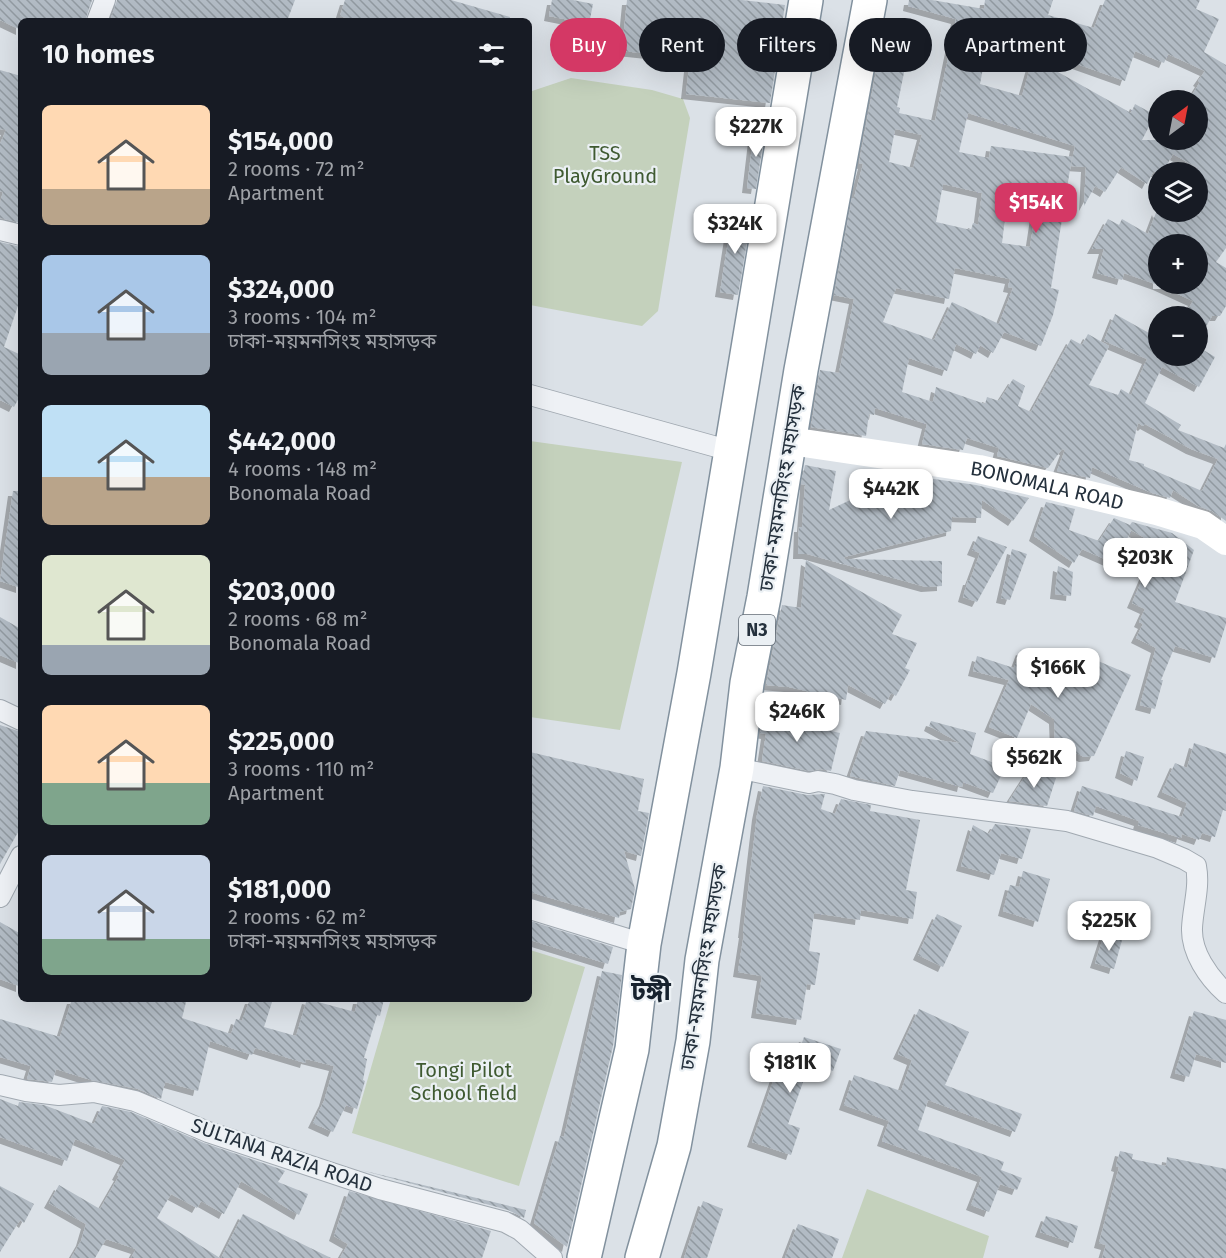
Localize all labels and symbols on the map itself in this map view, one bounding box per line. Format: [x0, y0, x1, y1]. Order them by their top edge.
north arrow [1148, 90, 1208, 150]
pin: $227K [714, 107, 798, 158]
park label: TSS PlayGround [553, 141, 657, 188]
pin: $154K [994, 183, 1078, 234]
pin: $324K [693, 204, 777, 255]
street label: ঢাকা-ময়মনসিংহ মহাসড়ক [754, 382, 810, 594]
street label: BONOMALA ROAD [969, 456, 1126, 515]
pin: $442K [849, 469, 933, 520]
pin: $203K [1103, 538, 1187, 589]
road number: N3 [739, 615, 775, 645]
pin: $166K [1016, 648, 1100, 699]
pin: $246K [755, 692, 839, 743]
pin: $562K [992, 738, 1076, 789]
street label: ঢাকা-ময়মনসিংহ মহাসড়ক [675, 861, 731, 1073]
pin: $225K [1067, 901, 1151, 952]
district label: টঙ্গী [630, 975, 672, 1007]
pin: $181K [748, 1043, 832, 1094]
park label: Tongi Pilot School field [411, 1058, 517, 1105]
street label: SULTANA RAZIA ROAD [188, 1113, 376, 1197]

